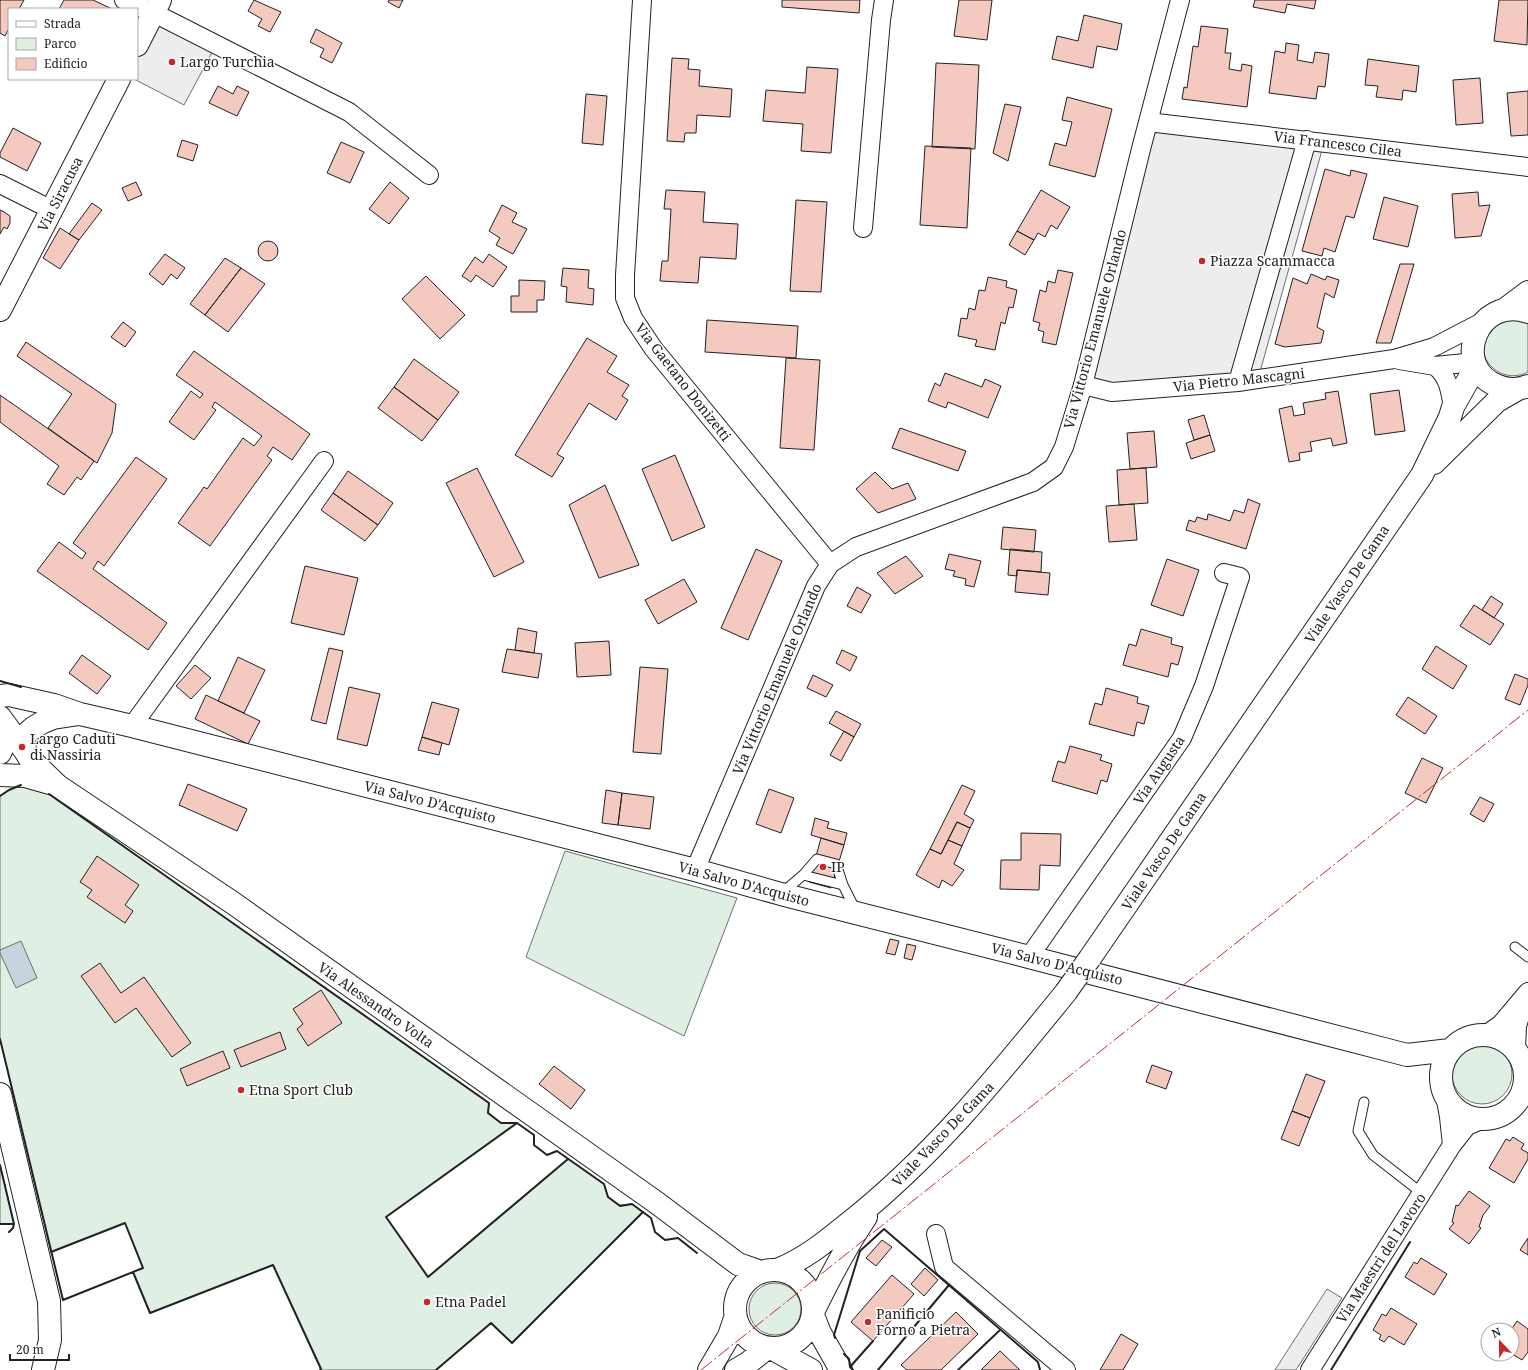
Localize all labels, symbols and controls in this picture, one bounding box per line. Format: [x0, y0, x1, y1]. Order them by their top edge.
legend [8, 8, 138, 80]
text: Strada [44, 15, 81, 32]
text: Parco [44, 35, 77, 52]
place label: Largo Turchia [180, 52, 275, 71]
text: Edificio [44, 55, 87, 72]
marker: Largo Turchia [167, 57, 177, 67]
street label: Via Francesco Cilea [1273, 126, 1403, 161]
street label: Via Siracusa [33, 153, 87, 234]
street label: Via Vittorio Emanuele Orlando [1059, 227, 1130, 431]
place label: Piazza Scammacca [1210, 251, 1335, 270]
marker: Piazza Scammacca [1197, 256, 1207, 266]
street label: Via Gaetano Donizetti [631, 319, 736, 445]
street label: Via Pietro Mascagni [1172, 363, 1306, 396]
street label: Viale Vasco De Gama [1300, 521, 1393, 647]
street label: Via Vittorio Emanuele Orlando [728, 580, 825, 777]
place label: Largo Caduti di Nassiria [30, 729, 116, 764]
street label: Via Augusta [1128, 731, 1189, 808]
marker: Largo Caduti di Nassiria [17, 742, 27, 752]
street label: Via Salvo D'Acquisto [362, 776, 498, 827]
street label: Viale Vasco De Gama [1117, 788, 1210, 914]
street label: Via Salvo D'Acquisto [676, 857, 812, 910]
place label: IP [831, 857, 845, 876]
marker: IP [818, 862, 828, 872]
street label: Via Salvo D'Acquisto [989, 938, 1125, 989]
street label: Via Alessandro Volta [315, 957, 438, 1052]
street label: Viale Vasco De Gama [888, 1077, 998, 1190]
place label: Etna Sport Club [249, 1080, 353, 1099]
marker: Etna Sport Club [236, 1085, 246, 1095]
street label: Via Maestri del Lavoro [1331, 1189, 1430, 1326]
place label: Etna Padel [435, 1292, 507, 1311]
marker: Etna Padel [422, 1297, 432, 1307]
place label: Panificio Forno a Pietra [876, 1304, 970, 1339]
marker: Panificio Forno a Pietra [863, 1317, 873, 1327]
north arrow [1480, 1322, 1520, 1362]
text: N [1489, 1324, 1503, 1341]
scale bar [10, 1336, 69, 1362]
text: 20 m [16, 1341, 44, 1358]

